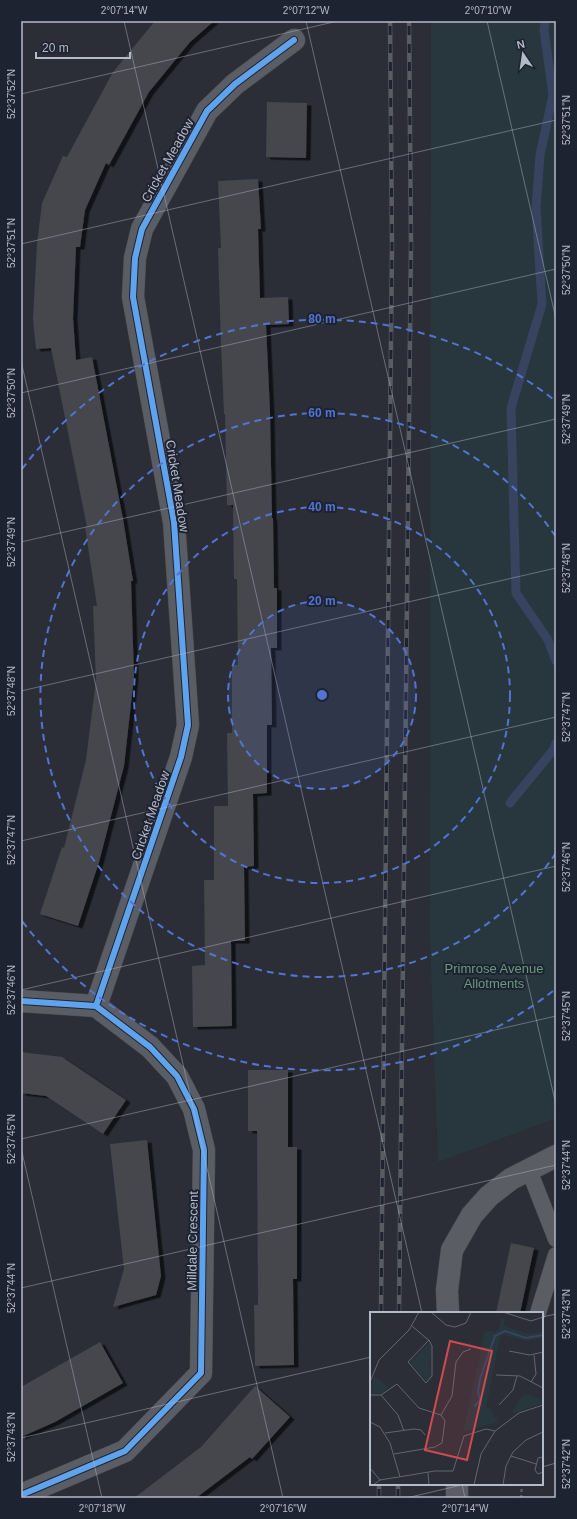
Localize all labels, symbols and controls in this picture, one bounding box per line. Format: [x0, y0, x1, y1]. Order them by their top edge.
text: 2°07'14"W [101, 5, 148, 16]
text: 2°07'12"W [283, 5, 330, 16]
text: 2°07'10"W [465, 5, 512, 16]
scale bar [36, 34, 130, 60]
north arrow [503, 34, 543, 74]
text: N [516, 38, 526, 51]
text: 20 m [42, 41, 69, 55]
text: 52°37'52"N [6, 69, 17, 119]
text: 52°37'51"N [561, 95, 572, 145]
street label: Cricket Meadow [138, 115, 197, 205]
text: 52°37'51"N [6, 218, 17, 268]
text: 52°37'50"N [561, 245, 572, 295]
text: 80 m [308, 312, 336, 326]
text: 52°37'50"N [6, 368, 17, 418]
text: 52°37'49"N [561, 394, 572, 444]
text: 60 m [308, 406, 336, 420]
street label: Cricket Meadow [163, 439, 192, 534]
text: 40 m [308, 500, 336, 514]
text: 52°37'49"N [6, 517, 17, 567]
text: 52°37'48"N [561, 543, 572, 593]
text: 20 m [308, 594, 336, 608]
text: 52°37'48"N [6, 666, 17, 716]
centre of rings [315, 688, 329, 702]
text: 52°37'47"N [561, 692, 572, 742]
street label: Cricket Meadow [128, 768, 173, 862]
text: 52°37'47"N [6, 815, 17, 865]
text: 52°37'46"N [561, 842, 572, 892]
park label: Primrose Avenue Allotments [445, 961, 543, 991]
text: 52°37'46"N [6, 965, 17, 1015]
text: 52°37'45"N [561, 991, 572, 1041]
text: 52°37'45"N [6, 1114, 17, 1164]
text: 52°37'44"N [561, 1140, 572, 1190]
street label: Milldale Crescent [184, 1191, 201, 1291]
text: 52°37'44"N [6, 1263, 17, 1313]
text: 52°37'43"N [561, 1289, 572, 1339]
inset map [370, 1312, 543, 1485]
text: 52°37'43"N [6, 1412, 17, 1462]
text: 52°37'42"N [561, 1439, 572, 1489]
text: 2°07'18"W [79, 1503, 126, 1514]
text: 2°07'16"W [260, 1503, 307, 1514]
text: 2°07'14"W [442, 1503, 489, 1514]

